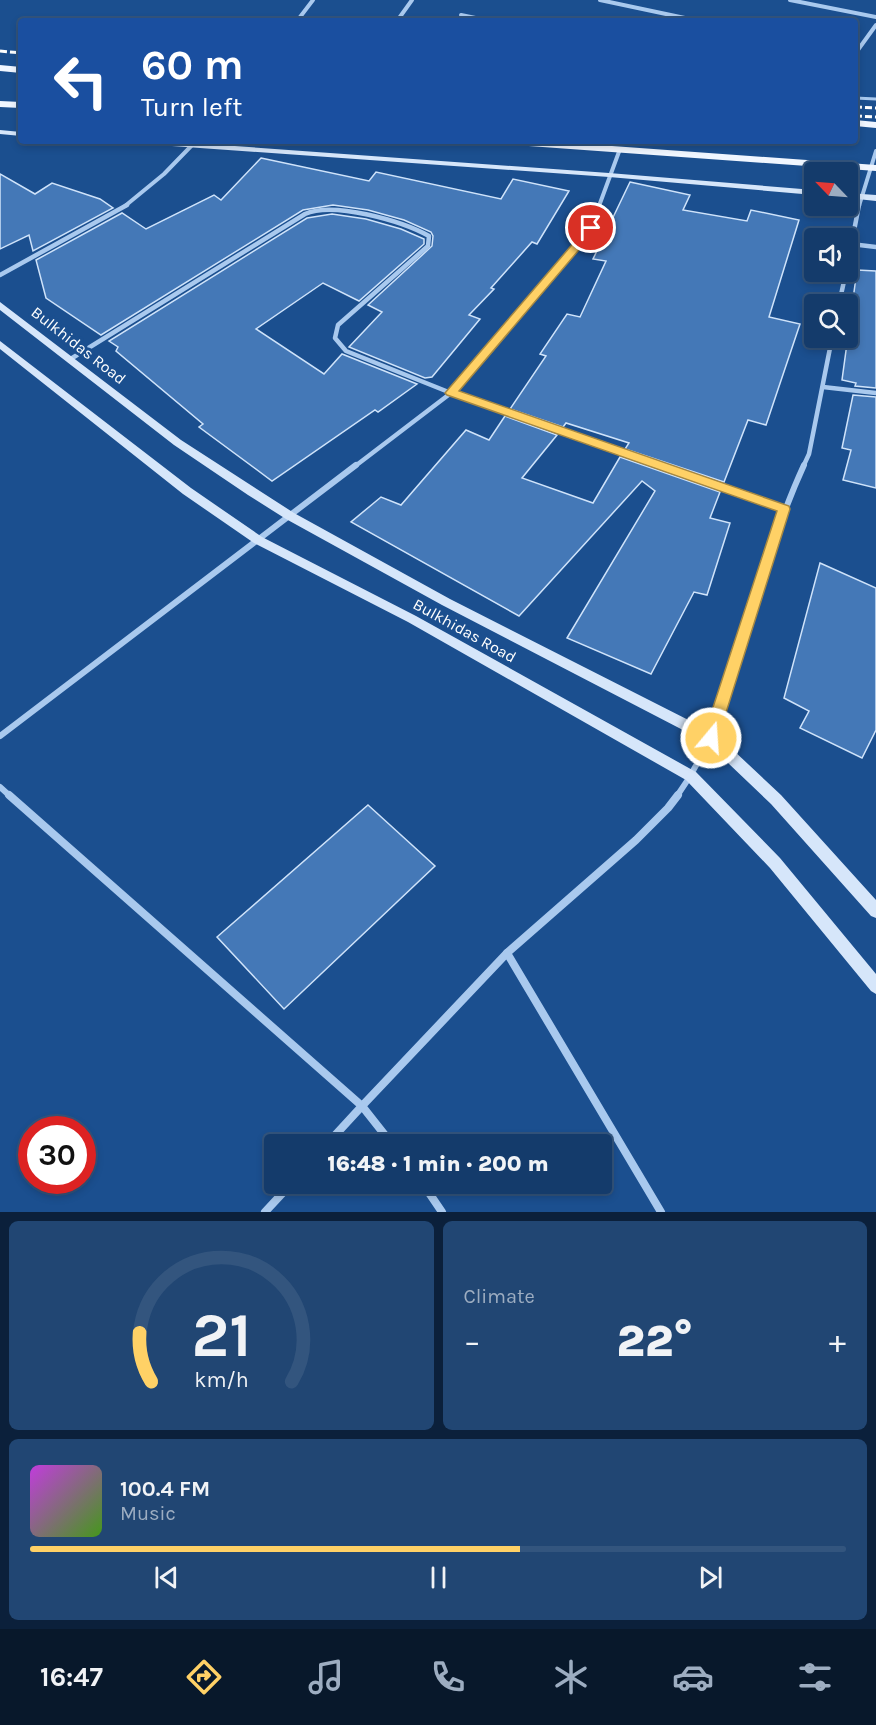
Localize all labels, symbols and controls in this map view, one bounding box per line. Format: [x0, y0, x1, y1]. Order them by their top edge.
text: 60 m [141, 40, 244, 90]
icon: left [42, 42, 120, 120]
text: Turn left [141, 91, 242, 123]
north arrow [804, 162, 858, 216]
map controls [804, 162, 858, 348]
pin [565, 202, 616, 253]
icon: arrive [574, 211, 607, 244]
button: sound [804, 228, 858, 282]
button: search [804, 294, 858, 348]
street label: Bulkhidas Road [28, 303, 130, 388]
street label: Bulkhidas Road [410, 594, 520, 667]
position arrow [679, 706, 743, 770]
speed limit sign: 30 [18, 1116, 96, 1194]
text: 16:48 · 1 min · 200 m [327, 1151, 549, 1177]
text: Climate [464, 1285, 535, 1308]
text: 21 [191, 1299, 251, 1372]
text: 22° [616, 1315, 693, 1367]
text: − [464, 1322, 481, 1360]
text: + [829, 1322, 846, 1360]
text: km/h [194, 1368, 248, 1393]
text: 100.4 FM [120, 1476, 210, 1502]
text: Music [120, 1502, 176, 1525]
icon: previous [150, 1561, 183, 1594]
icon: pause [422, 1561, 455, 1594]
icon: next [694, 1561, 727, 1594]
icon: directions [183, 1656, 225, 1698]
icon: music [305, 1656, 347, 1698]
icon: phone [427, 1656, 469, 1698]
icon: climate [550, 1656, 592, 1698]
icon: car [672, 1656, 714, 1698]
icon: filters [794, 1656, 836, 1698]
text: 16:47 [40, 1661, 103, 1693]

